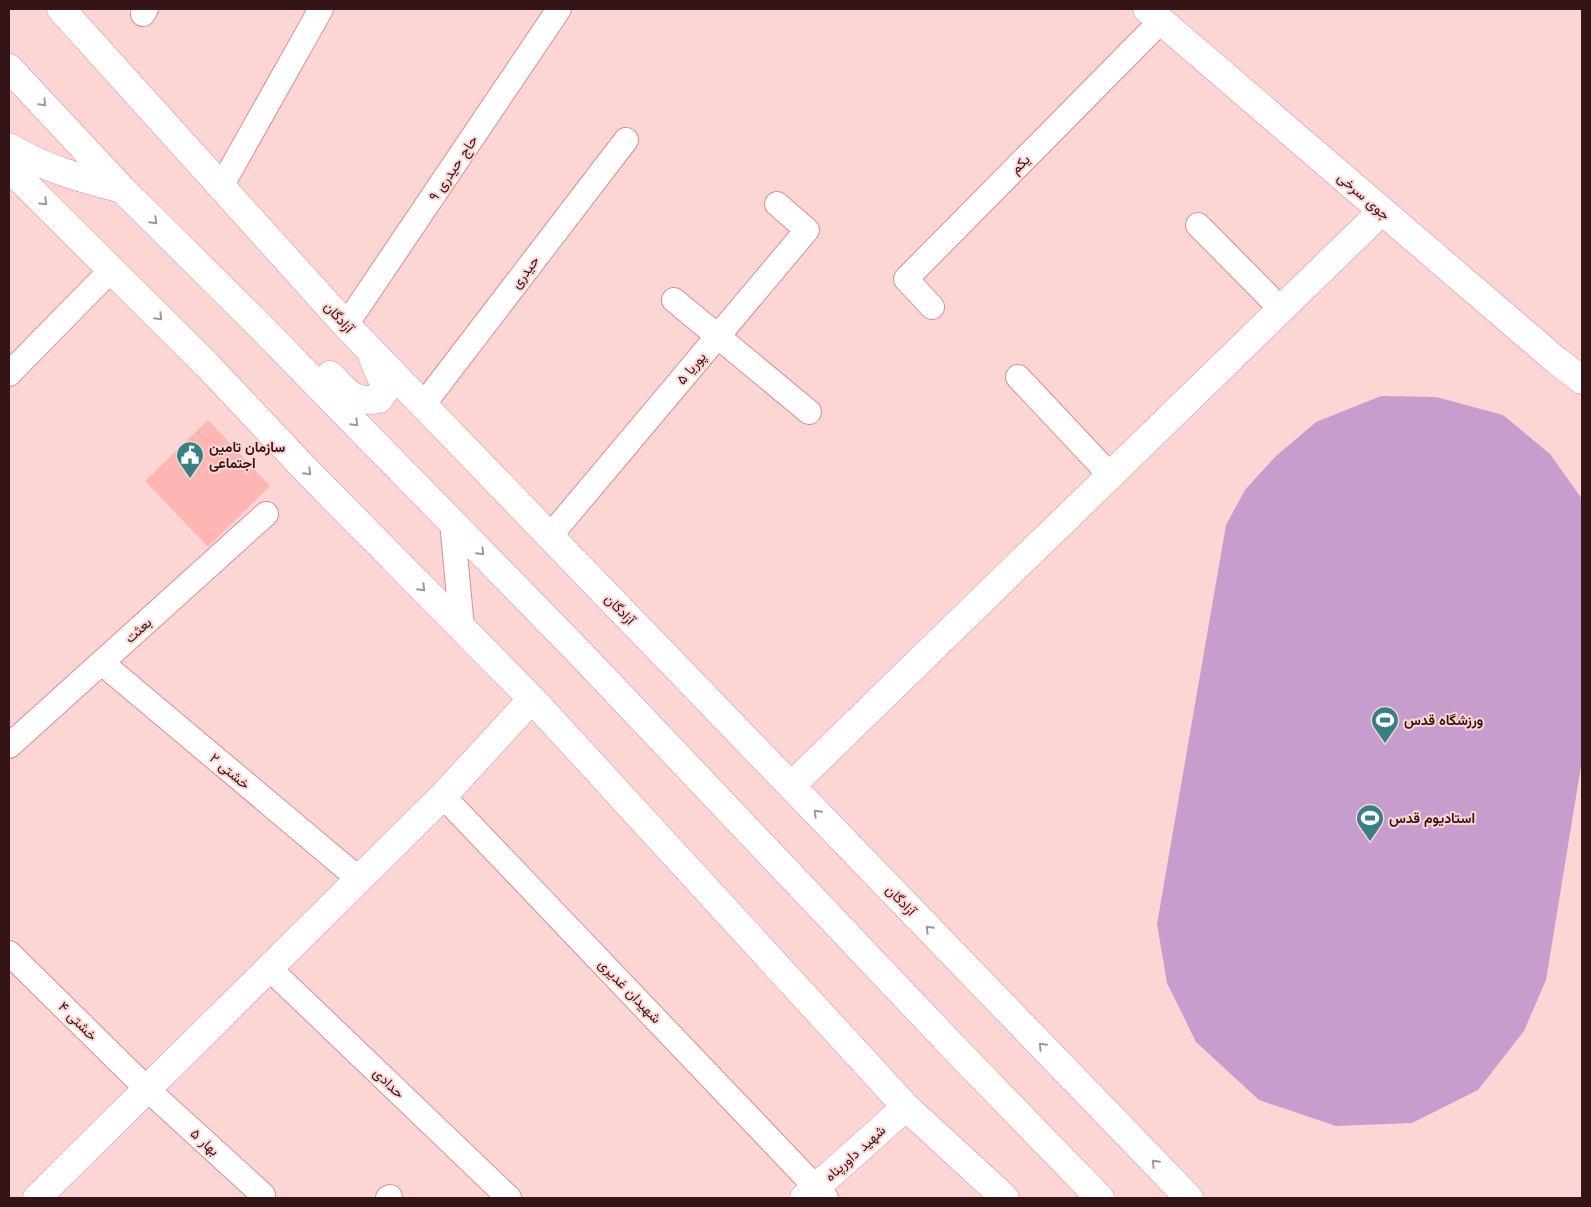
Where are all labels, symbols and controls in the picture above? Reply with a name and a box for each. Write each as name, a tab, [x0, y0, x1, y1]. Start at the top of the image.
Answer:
one-way arrow	[37, 98, 46, 107]
street label: حاج حیدری ۹	[425, 132, 483, 205]
street label: یکم	[1007, 151, 1034, 178]
street label: جوی سرخی	[1334, 169, 1393, 224]
one-way arrow	[38, 197, 47, 206]
one-way arrow	[149, 216, 158, 225]
street label: حیدری	[508, 253, 543, 292]
street label: آزادگان	[320, 298, 358, 338]
one-way arrow	[153, 311, 162, 320]
street label: پوریا ۵	[673, 349, 711, 389]
one-way arrow	[350, 418, 359, 427]
place label: سازمان تامین اجتماعی	[209, 439, 285, 472]
public building icon: سازمان تامین اجتماعی	[175, 440, 205, 479]
one-way arrow	[302, 466, 311, 475]
one-way arrow	[476, 546, 485, 555]
one-way arrow	[416, 582, 425, 591]
street label: آزادگان	[601, 590, 640, 630]
street label: بعثت	[121, 614, 155, 647]
sports icon: ورزشگاه قدس	[1370, 705, 1400, 744]
place label: ورزشگاه قدس	[1404, 712, 1483, 729]
street label: خشتی ۲	[206, 750, 253, 793]
sports icon: استادیوم قدس	[1355, 803, 1385, 842]
one-way arrow	[813, 809, 822, 818]
place label: استادیوم قدس	[1389, 810, 1475, 827]
street label: آزادگان	[882, 881, 921, 921]
one-way arrow	[926, 926, 935, 935]
street label: شهیدان غدیری	[595, 956, 665, 1027]
street label: خشتی ۴	[55, 998, 101, 1044]
one-way arrow	[1039, 1043, 1048, 1052]
street label: حدادی	[370, 1065, 408, 1102]
street label: شهید داورپناه	[822, 1122, 890, 1186]
street label: بهار ۵	[187, 1125, 222, 1160]
one-way arrow	[1152, 1160, 1161, 1169]

